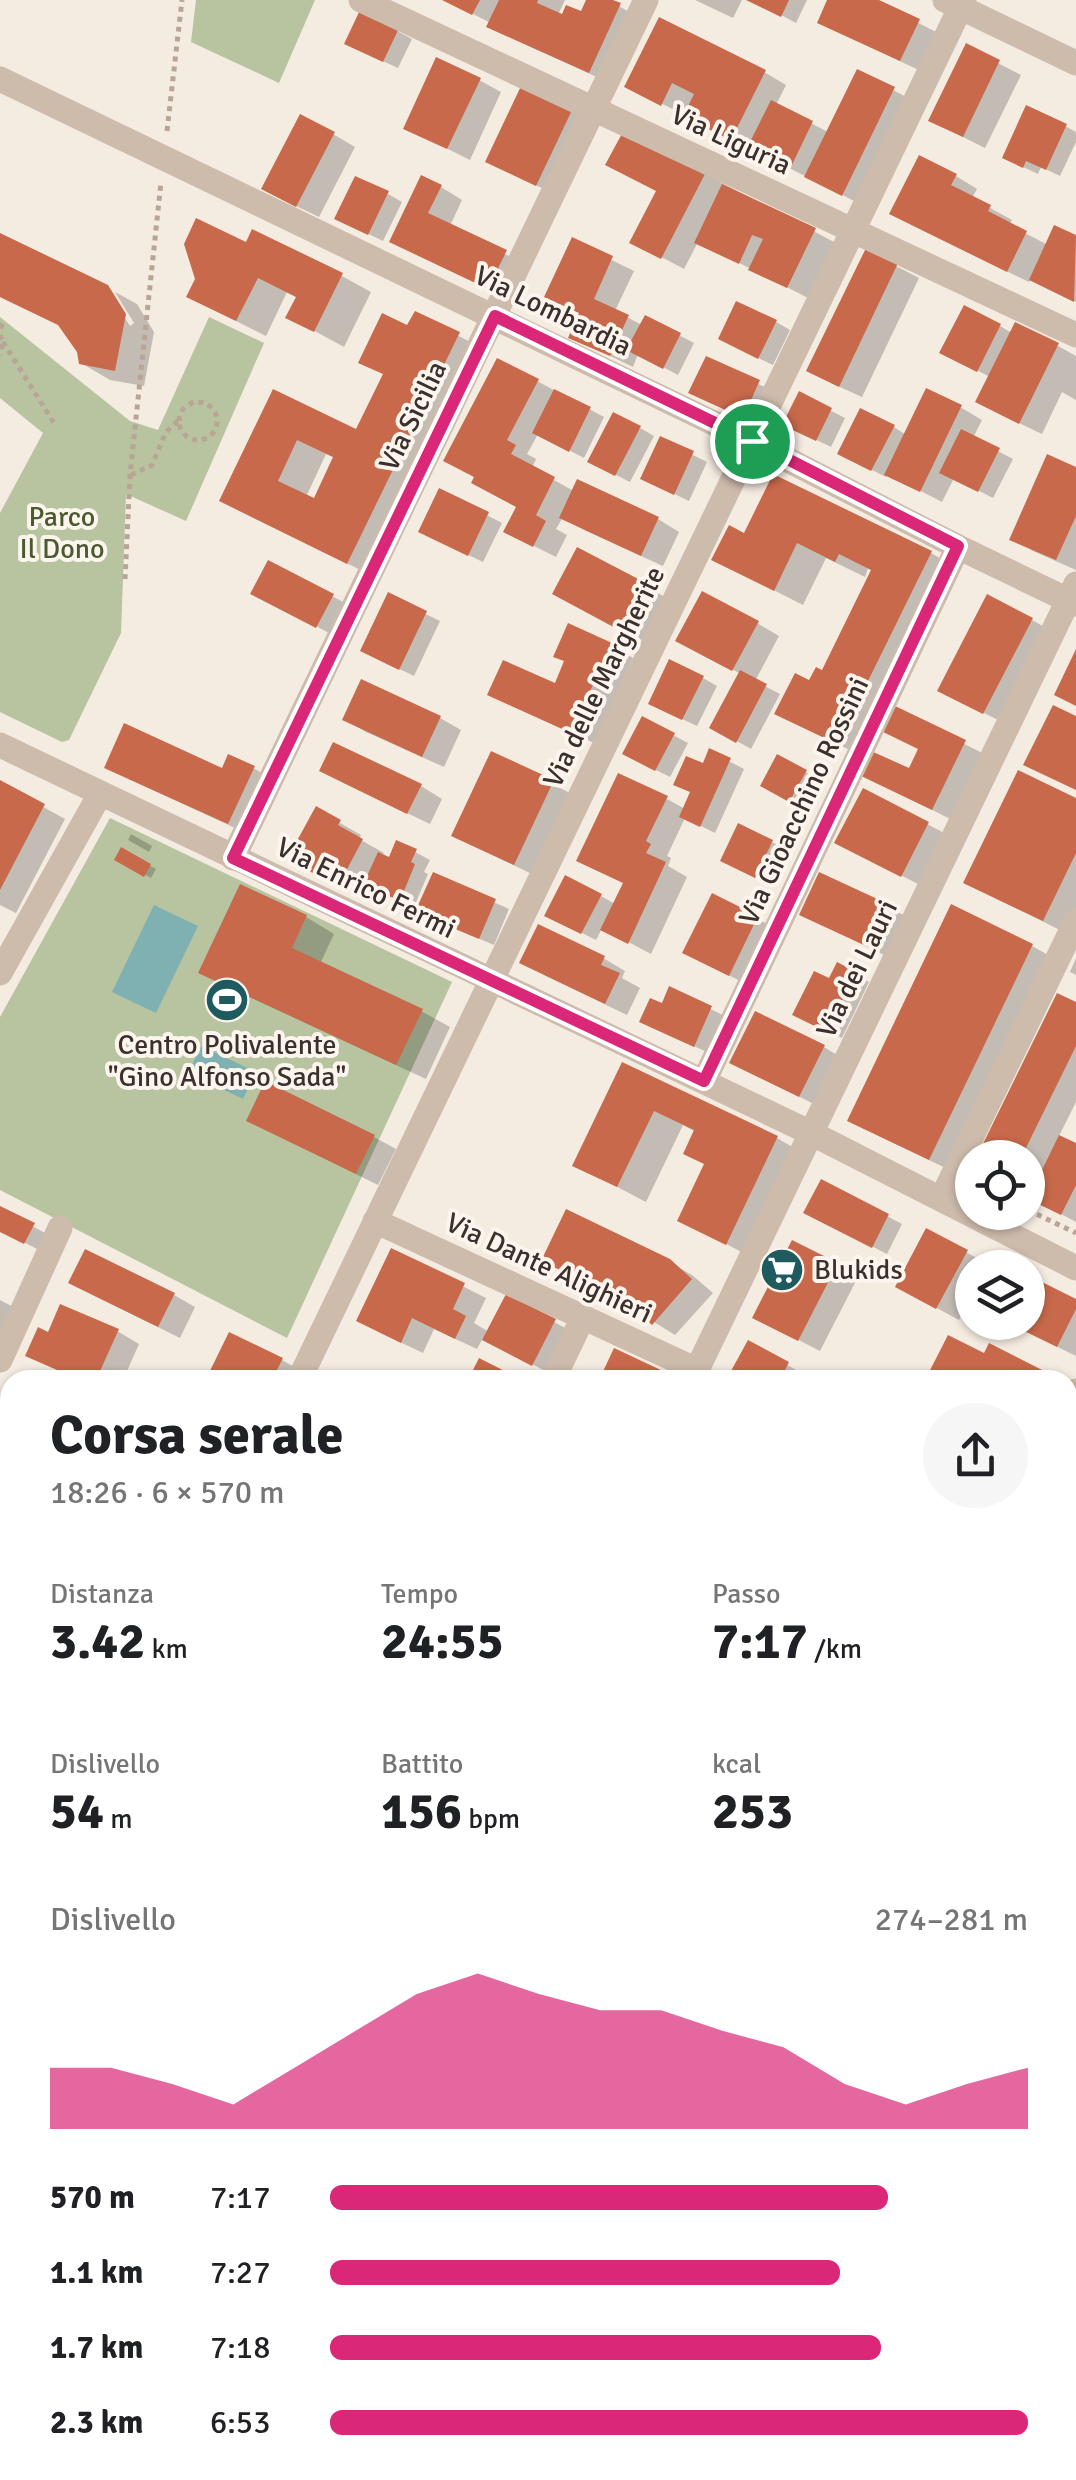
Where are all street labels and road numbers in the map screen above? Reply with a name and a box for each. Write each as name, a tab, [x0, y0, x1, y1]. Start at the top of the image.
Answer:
street label: Via Liguria	[666, 97, 796, 183]
street label: Via Lombardia	[469, 258, 637, 364]
street label: Via Sicilia	[372, 355, 454, 477]
street label: Via delle Margherite	[536, 561, 672, 793]
street label: Via Gioacchino Rossini	[732, 672, 876, 930]
street label: Via Enrico Fermi	[271, 830, 461, 946]
street label: Via dei Lauri	[809, 895, 905, 1043]
street label: Via Dante Alighieri	[440, 1205, 658, 1331]

